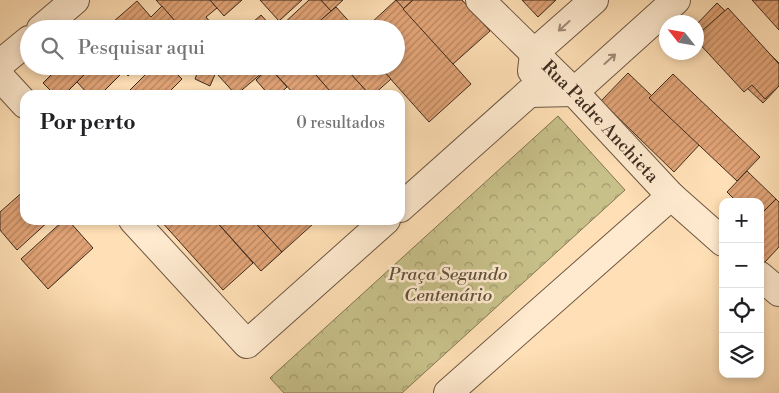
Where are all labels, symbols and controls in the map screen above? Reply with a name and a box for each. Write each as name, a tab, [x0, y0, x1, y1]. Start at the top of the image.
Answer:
north arrow	[659, 15, 704, 60]
search box	[20, 20, 405, 75]
one-way arrow	[558, 21, 571, 32]
icon: search	[38, 34, 66, 62]
text: Pesquisar aqui	[78, 36, 205, 60]
one-way arrow	[604, 53, 617, 65]
street label: Rua Padre Anchieta	[537, 55, 665, 188]
text: Por perto	[40, 110, 136, 136]
text: 0 resultados	[296, 113, 385, 133]
map controls	[719, 198, 764, 378]
button: +	[719, 198, 764, 243]
button: −	[719, 243, 764, 288]
park label: Praça Segundo Centenário	[388, 263, 507, 307]
button: locate	[719, 288, 764, 333]
button: layers	[719, 333, 764, 378]

